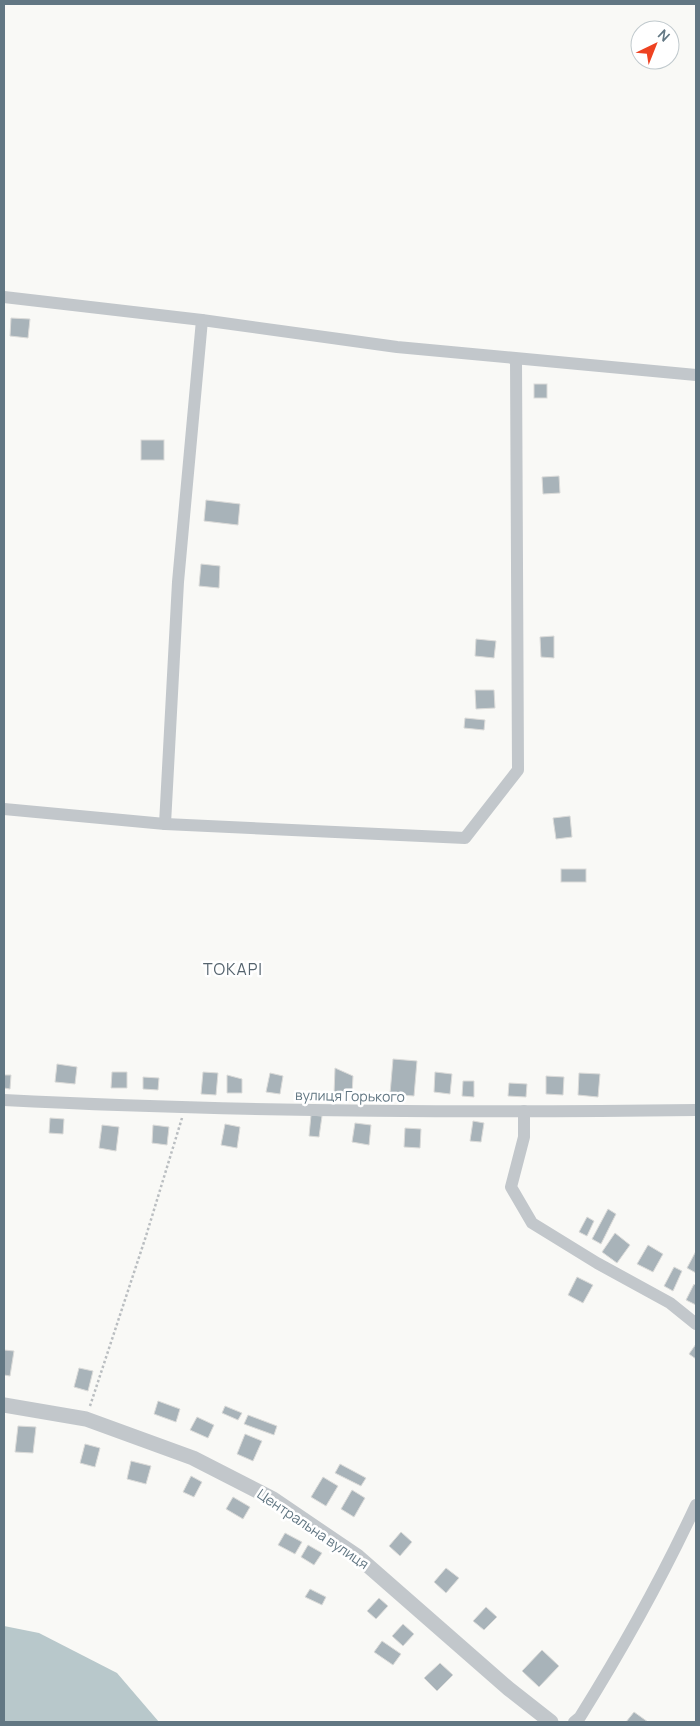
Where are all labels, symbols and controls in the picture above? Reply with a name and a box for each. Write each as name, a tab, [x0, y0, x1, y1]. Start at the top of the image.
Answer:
north arrow	[630, 20, 680, 70]
text: N	[654, 25, 674, 46]
district label: ТОКАРІ	[203, 958, 263, 980]
street label: вулиця Горького	[295, 1085, 405, 1106]
street label: Центральна вулиця	[254, 1484, 373, 1573]

